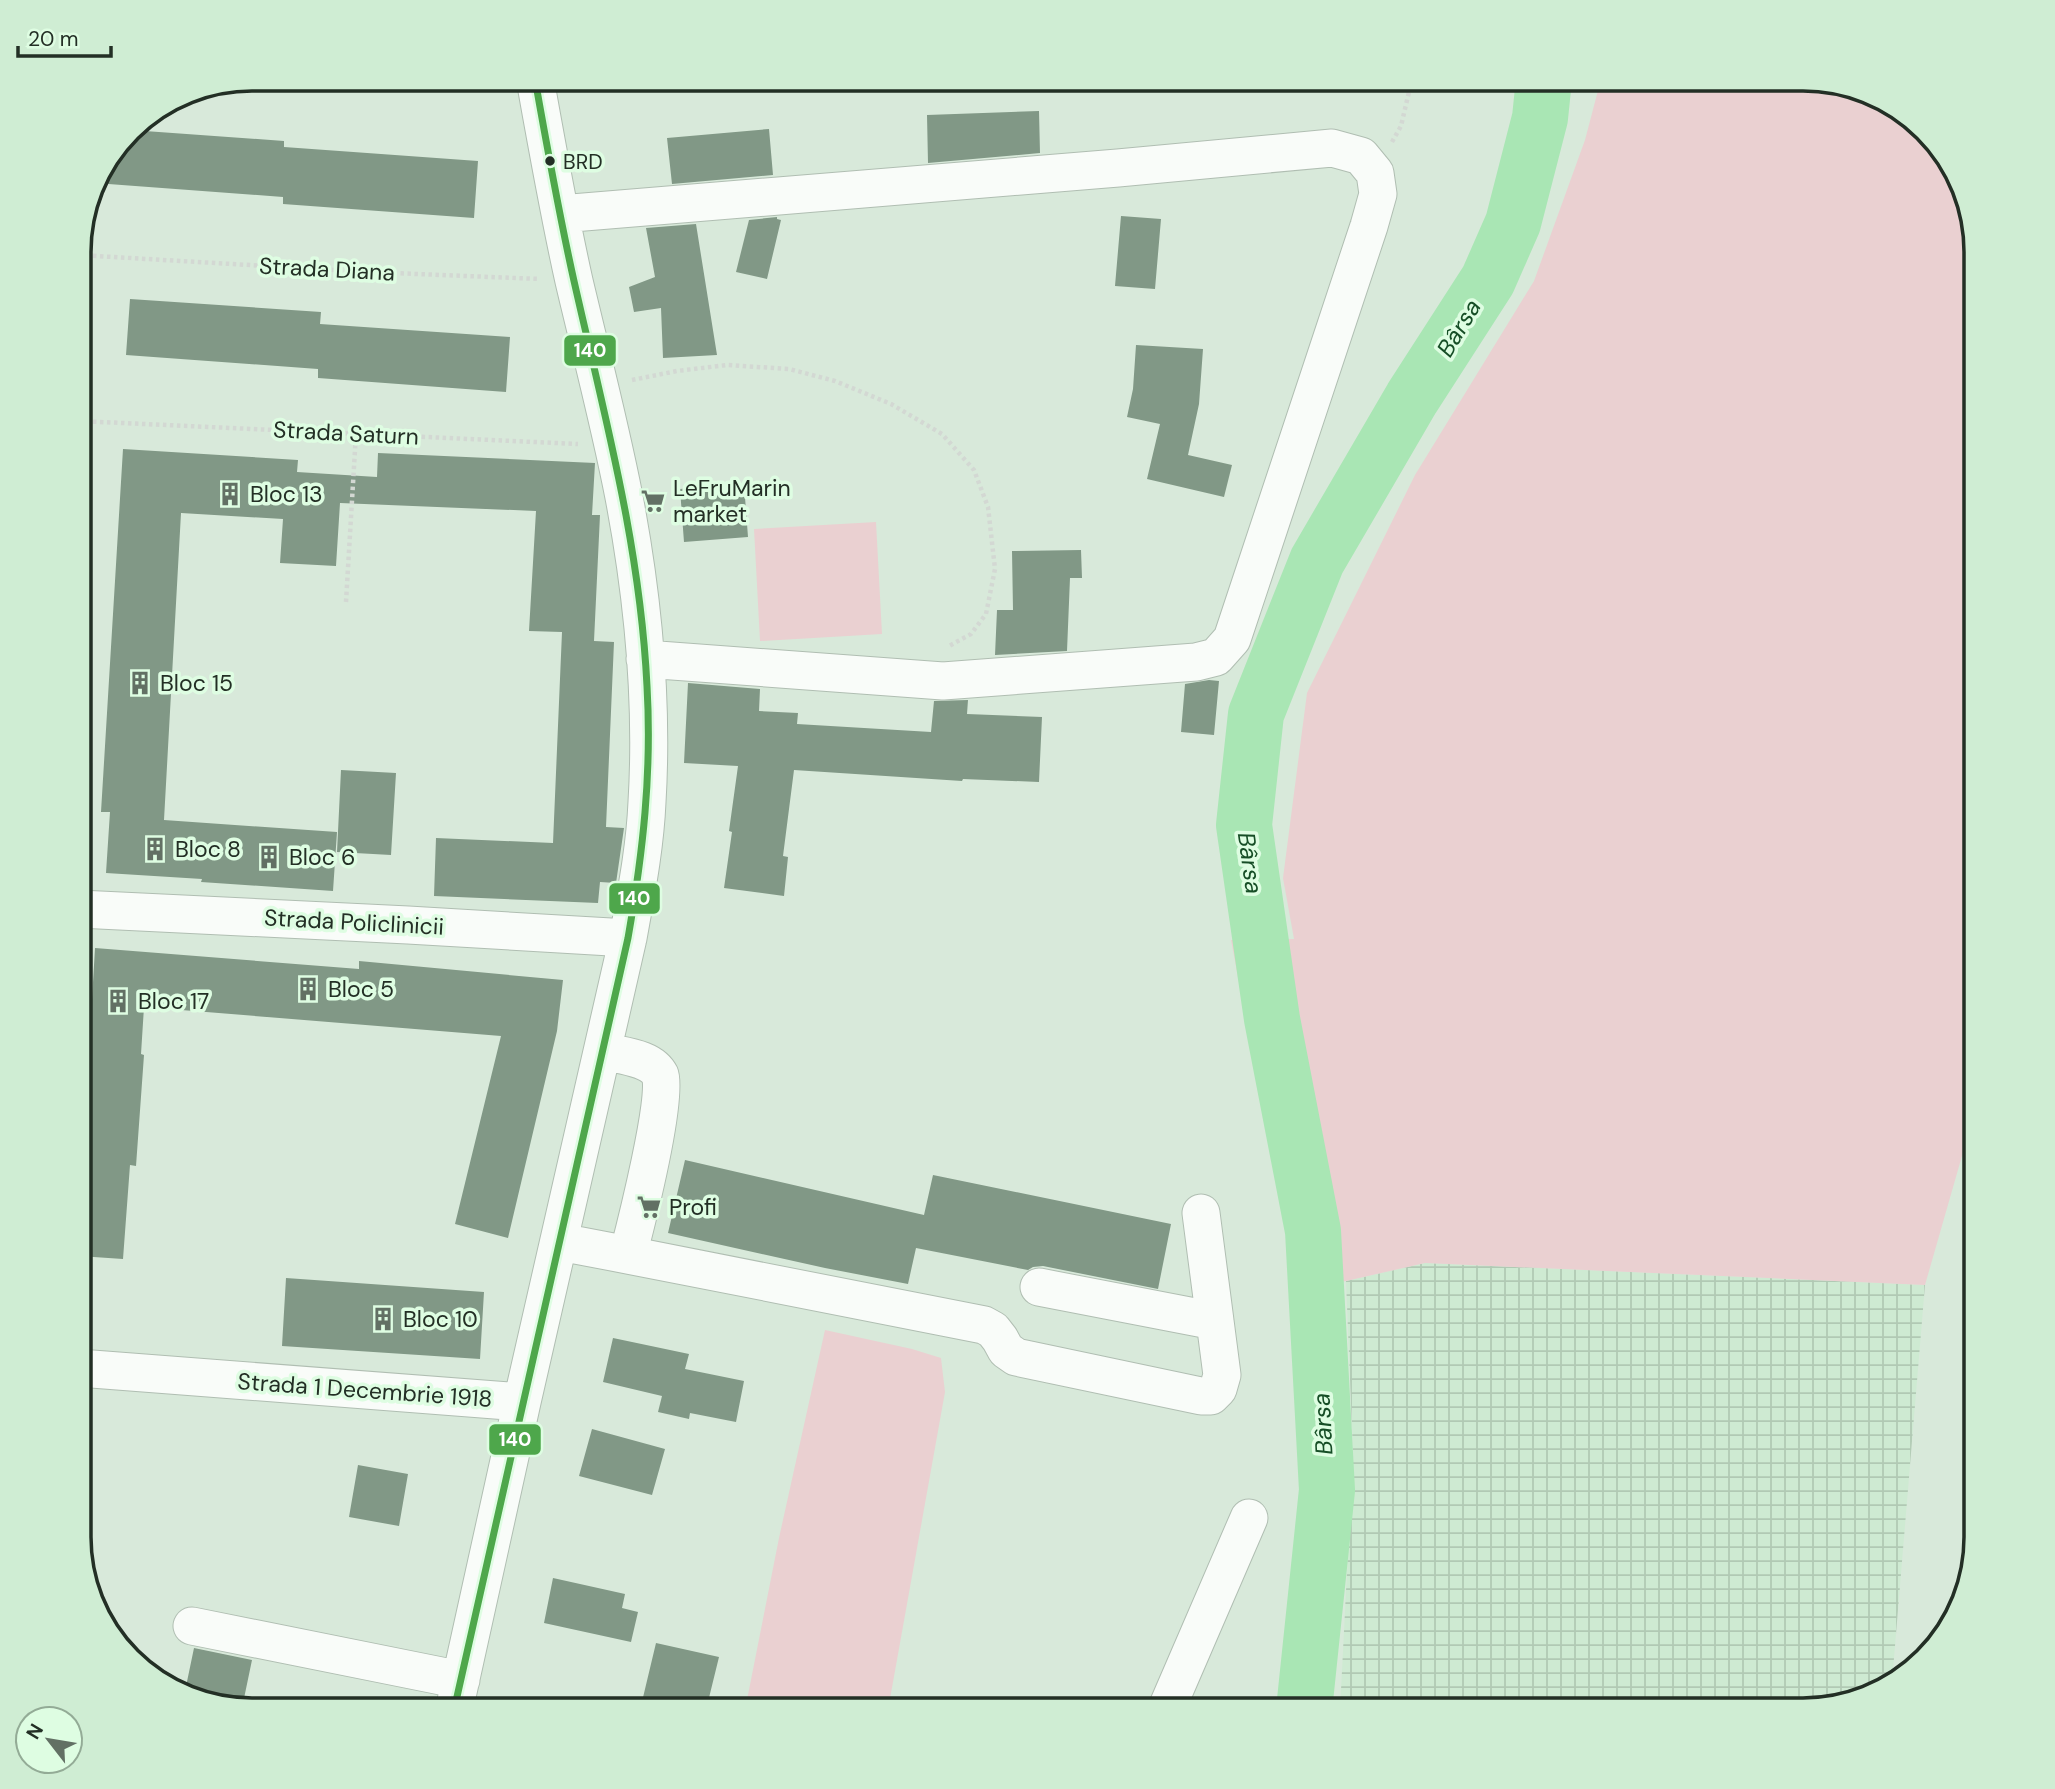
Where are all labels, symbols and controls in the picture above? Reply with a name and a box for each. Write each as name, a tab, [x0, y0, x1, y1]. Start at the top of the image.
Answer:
scale bar	[18, 14, 110, 58]
text: 20 m	[28, 25, 79, 53]
place label: BRD	[563, 148, 603, 176]
marker: BRD	[543, 154, 557, 168]
street label: Strada Diana	[258, 250, 396, 288]
water label: Bârsa	[1429, 293, 1488, 362]
line badge: 140	[563, 334, 617, 367]
text: 140	[574, 338, 606, 363]
street label: Strada Saturn	[272, 414, 420, 452]
place label: LeFruMarin market	[673, 473, 791, 529]
place label: Bloc 13	[250, 479, 323, 509]
building icon: Bloc 13	[216, 480, 244, 508]
supermarket icon: LeFruMarin market	[639, 487, 667, 515]
place label: Bloc 15	[160, 668, 233, 698]
building icon: Bloc 15	[126, 669, 154, 697]
water label: Bârsa	[1231, 830, 1270, 896]
place label: Bloc 8	[175, 834, 241, 864]
building icon: Bloc 8	[141, 835, 169, 863]
place label: Bloc 6	[289, 842, 355, 872]
building icon: Bloc 6	[255, 843, 283, 871]
line badge: 140	[608, 882, 661, 915]
text: 140	[618, 886, 650, 911]
street label: Strada Policlinicii	[263, 902, 445, 942]
place label: Bloc 5	[328, 974, 394, 1004]
building icon: Bloc 5	[294, 975, 322, 1003]
place label: Bloc 17	[138, 986, 209, 1016]
building icon: Bloc 17	[104, 987, 132, 1015]
place label: Profi	[669, 1192, 717, 1222]
supermarket icon: Profi	[635, 1193, 663, 1221]
place label: Bloc 10	[403, 1304, 478, 1334]
building icon: Bloc 10	[369, 1305, 397, 1333]
street label: Strada 1 Decembrie 1918	[237, 1366, 493, 1414]
water label: Bârsa	[1305, 1392, 1340, 1456]
line badge: 140	[488, 1423, 542, 1456]
text: 140	[499, 1427, 531, 1452]
north arrow	[14, 1705, 84, 1775]
text: N	[21, 1719, 49, 1744]

